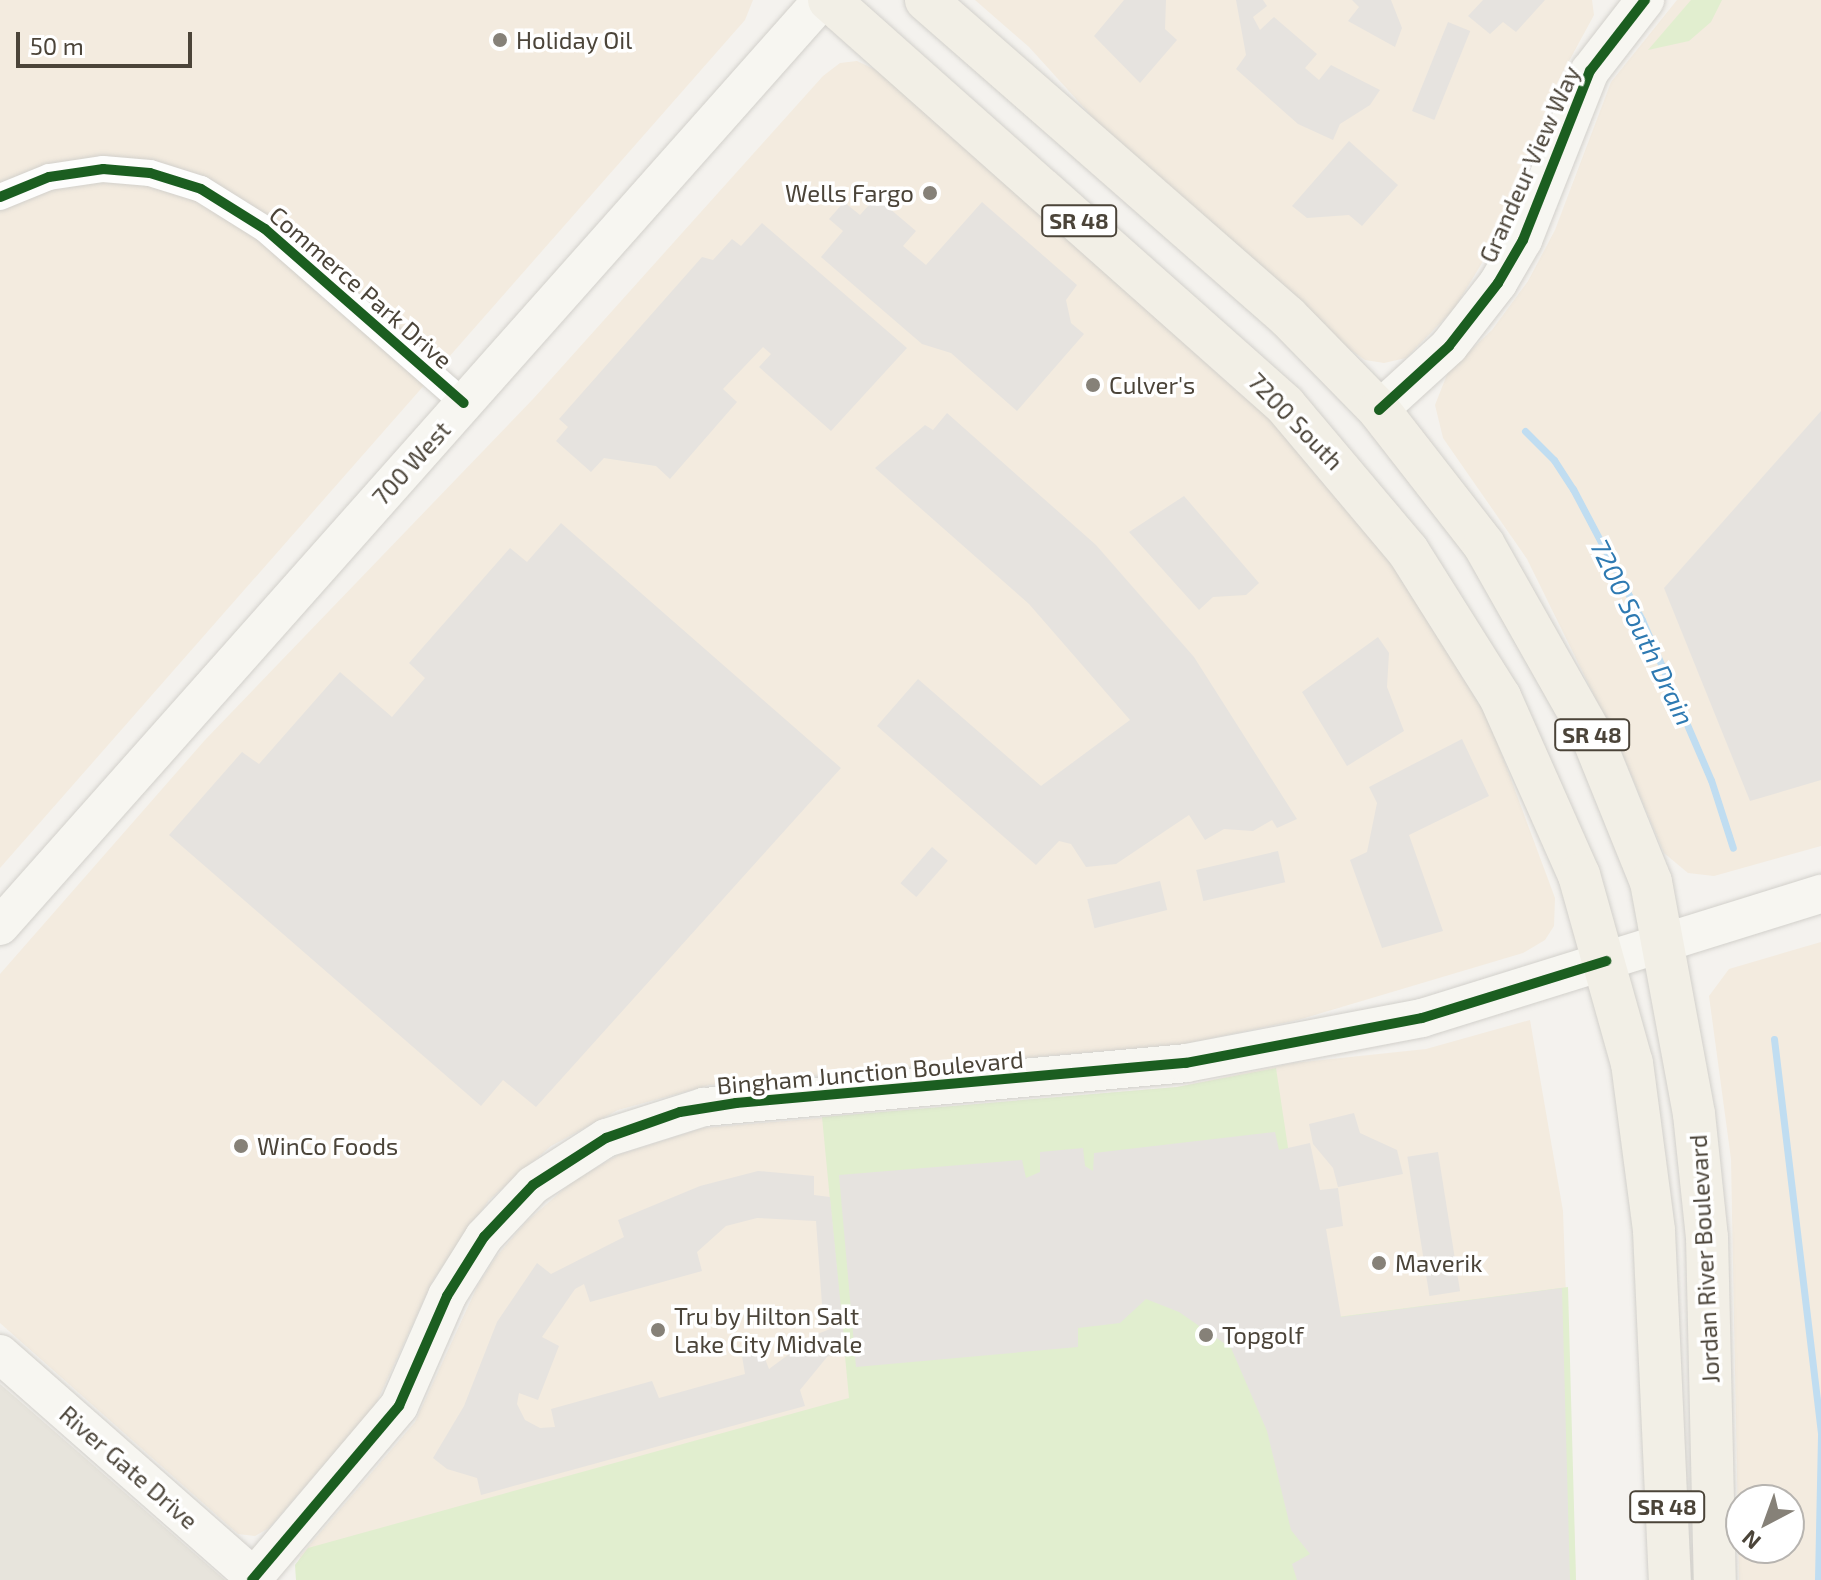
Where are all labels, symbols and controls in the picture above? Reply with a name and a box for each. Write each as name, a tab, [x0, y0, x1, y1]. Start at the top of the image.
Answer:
scale bar	[20, 16, 196, 66]
place label: Holiday Oil	[516, 26, 633, 54]
text: 50 m	[30, 31, 84, 60]
marker: Holiday Oil	[491, 31, 509, 49]
street label: Grandeur View Way	[1472, 60, 1586, 268]
place label: Wells Fargo	[785, 179, 914, 207]
marker: Wells Fargo	[921, 184, 939, 202]
street label: Commerce Park Drive	[264, 200, 458, 374]
road number: SR 48	[1041, 203, 1117, 239]
street label: 7200 South	[1243, 366, 1349, 476]
place label: Culver's	[1109, 371, 1195, 399]
marker: Culver's	[1084, 376, 1102, 394]
street label: 700 West	[366, 415, 456, 511]
water label: 7200 South Drain	[1584, 534, 1702, 730]
road number: SR 48	[1554, 717, 1630, 753]
street label: Bingham Junction Boulevard	[715, 1044, 1025, 1100]
place label: WinCo Foods	[257, 1132, 398, 1160]
street label: Jordan River Boulevard	[1683, 1134, 1725, 1384]
marker: WinCo Foods	[232, 1137, 250, 1155]
place label: Maverik	[1395, 1249, 1482, 1277]
marker: Maverik	[1370, 1254, 1388, 1272]
place label: Tru by Hilton Salt Lake City Midvale	[674, 1302, 863, 1358]
marker: Tru by Hilton Salt Lake City Midvale	[649, 1321, 667, 1339]
place label: Topgolf	[1222, 1321, 1304, 1349]
marker: Topgolf	[1197, 1326, 1215, 1344]
street label: River Gate Drive	[54, 1399, 204, 1535]
north arrow	[1725, 1484, 1805, 1564]
road number: SR 48	[1629, 1489, 1705, 1525]
text: N	[1736, 1526, 1765, 1556]

